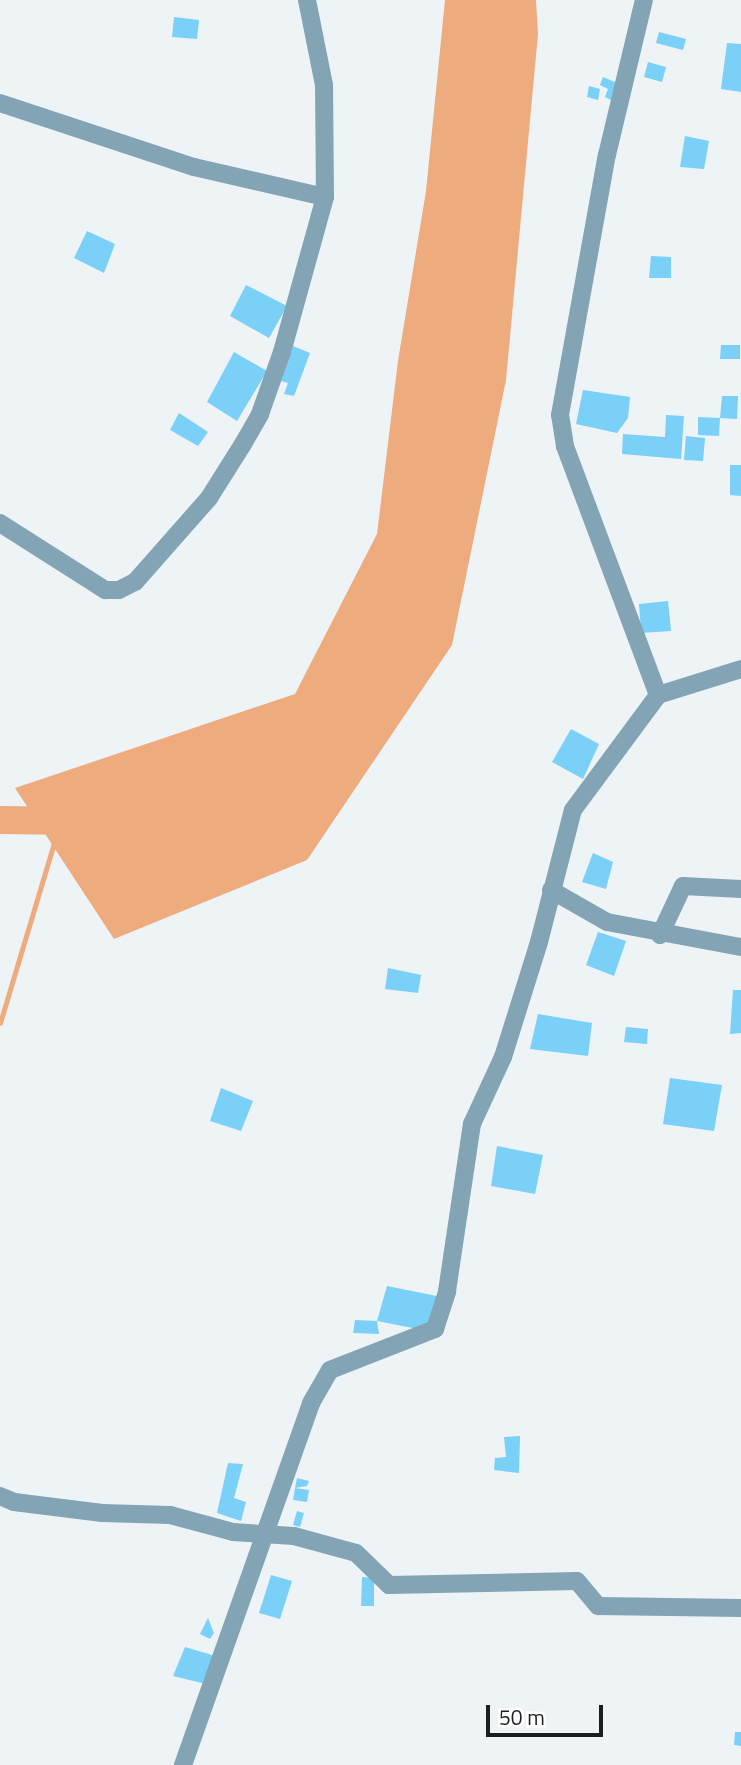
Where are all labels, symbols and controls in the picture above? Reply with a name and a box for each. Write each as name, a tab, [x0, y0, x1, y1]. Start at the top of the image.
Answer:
scale bar	[489, 1692, 606, 1736]
text: 50 m	[499, 1701, 545, 1733]

